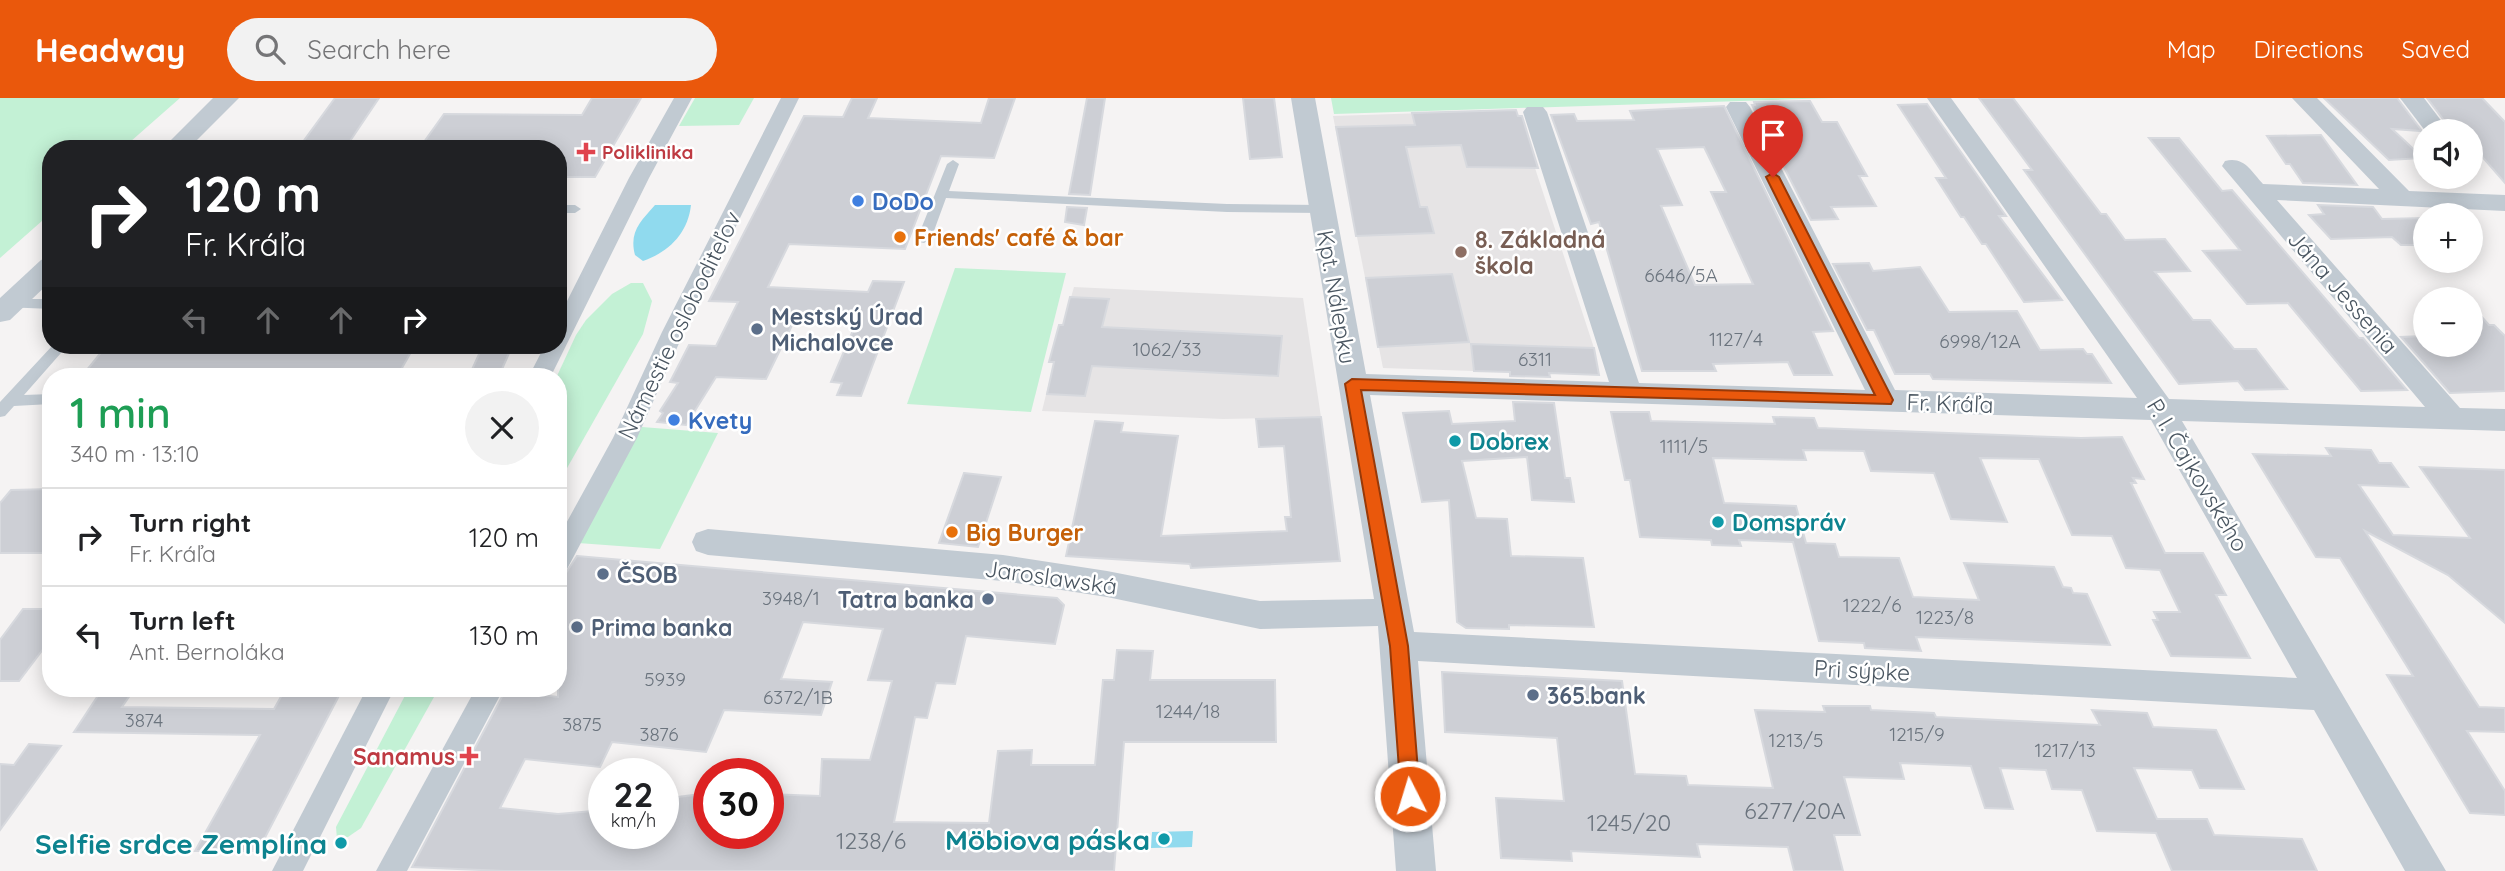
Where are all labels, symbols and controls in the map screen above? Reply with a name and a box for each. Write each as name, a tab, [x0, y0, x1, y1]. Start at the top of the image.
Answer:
search box	[227, 18, 717, 81]
text: Headway	[35, 29, 185, 70]
icon: search	[251, 30, 289, 68]
text: Search here	[307, 33, 451, 66]
text: Map	[2167, 34, 2216, 64]
text: Directions	[2254, 34, 2364, 64]
text: Saved	[2402, 34, 2470, 64]
pin	[1743, 105, 1803, 177]
icon: arrive	[1754, 116, 1792, 154]
map controls	[2413, 119, 2483, 357]
button: sound	[2413, 119, 2483, 189]
place label: Poliklinika	[602, 140, 694, 164]
marker: Poliklinika	[576, 142, 596, 162]
text: 120 m	[185, 163, 321, 224]
icon: right	[70, 168, 161, 259]
place label: DoDo	[872, 187, 934, 216]
marker: DoDo	[850, 193, 866, 209]
button: +	[2413, 203, 2483, 273]
street label: Námestie osloboditeľov	[611, 206, 747, 444]
place label: Friends' café & bar	[914, 223, 1124, 252]
text: Fr. Kráľa	[185, 224, 306, 264]
place label: 8. Základná škola	[1475, 225, 1605, 280]
street label: Jána Jessenia	[2282, 225, 2404, 359]
street label: Kpt. Nálepku	[1311, 228, 1363, 366]
marker: Friends' café & bar	[892, 229, 908, 245]
marker: 8. Základná škola	[1453, 244, 1469, 260]
house number: 6646/5A	[1644, 263, 1718, 287]
button: −	[2413, 287, 2483, 357]
icon: left	[176, 301, 214, 339]
icon: ahead	[249, 301, 287, 339]
icon: ahead	[322, 301, 360, 339]
icon: right	[395, 301, 433, 339]
place label: Mestský Úrad Michalovce	[771, 302, 923, 357]
marker: Mestský Úrad Michalovce	[749, 321, 765, 337]
house number: 1127/4	[1709, 327, 1763, 351]
house number: 6998/12A	[1939, 329, 2021, 353]
house number: 1062/33	[1133, 337, 1201, 361]
house number: 6311	[1518, 347, 1552, 371]
text: 1 min	[70, 386, 171, 439]
street label: Fr. Kráľa	[1906, 387, 1994, 419]
button: close	[465, 391, 539, 465]
street label: P. I. Čajkovského	[2141, 393, 2255, 557]
place label: Kvety	[688, 406, 752, 435]
marker: Kvety	[666, 412, 682, 428]
place label: Dobrex	[1469, 427, 1549, 456]
marker: Dobrex	[1447, 433, 1463, 449]
house number: 1111/5	[1660, 434, 1708, 458]
text: 340 m · 13:10	[70, 439, 199, 468]
text: Turn right	[129, 506, 251, 539]
place label: Domspráv	[1732, 508, 1847, 537]
marker: Domspráv	[1710, 514, 1726, 530]
icon: right	[70, 518, 108, 556]
place label: Big Burger	[966, 518, 1084, 547]
text: 120 m	[469, 521, 539, 554]
marker: Big Burger	[944, 524, 960, 540]
text: Fr. Kráľa	[129, 539, 216, 568]
street label: Jaroslawská	[983, 553, 1119, 601]
place label: ČSOB	[617, 560, 678, 589]
marker: ČSOB	[595, 566, 611, 582]
place label: Tatra banka	[837, 585, 974, 614]
house number: 3948/1	[762, 586, 820, 610]
marker: Tatra banka	[980, 591, 996, 607]
house number: 1222/6	[1843, 593, 1901, 617]
text: Turn left	[129, 604, 236, 637]
house number: 1223/8	[1916, 605, 1974, 629]
place label: Prima banka	[591, 613, 732, 642]
icon: left	[70, 616, 108, 654]
text: 130 m	[469, 619, 539, 652]
marker: Prima banka	[569, 619, 585, 635]
text: Ant. Bernoláka	[129, 637, 285, 666]
street label: Pri sýpke	[1813, 653, 1911, 687]
house number: 5939	[644, 667, 686, 691]
place label: 365.bank	[1547, 681, 1646, 710]
house number: 6372/1B	[763, 685, 833, 709]
marker: 365.bank	[1525, 687, 1541, 703]
house number: 1244/18	[1156, 699, 1220, 723]
house number: 3874	[125, 708, 163, 732]
house number: 3875	[562, 712, 602, 736]
house number: 3876	[639, 722, 679, 746]
house number: 1215/9	[1889, 722, 1945, 746]
house number: 1213/5	[1769, 728, 1823, 752]
house number: 1217/13	[2034, 738, 2096, 762]
place label: Sanamus	[353, 742, 455, 771]
marker: Sanamus	[461, 748, 477, 764]
speed limit sign: 30	[693, 758, 784, 849]
position arrow	[1373, 759, 1447, 833]
text: 22	[614, 772, 653, 816]
house number: 6277/20A	[1744, 796, 1846, 825]
house number: 1245/20	[1587, 808, 1671, 837]
text: km/h	[611, 809, 656, 832]
place label: Möbiova páska	[945, 822, 1150, 857]
place label: Selfie srdce Zemplína	[35, 826, 327, 861]
house number: 1238/6	[836, 826, 906, 855]
marker: Möbiova páska	[1156, 831, 1172, 847]
marker: Selfie srdce Zemplína	[333, 835, 349, 851]

